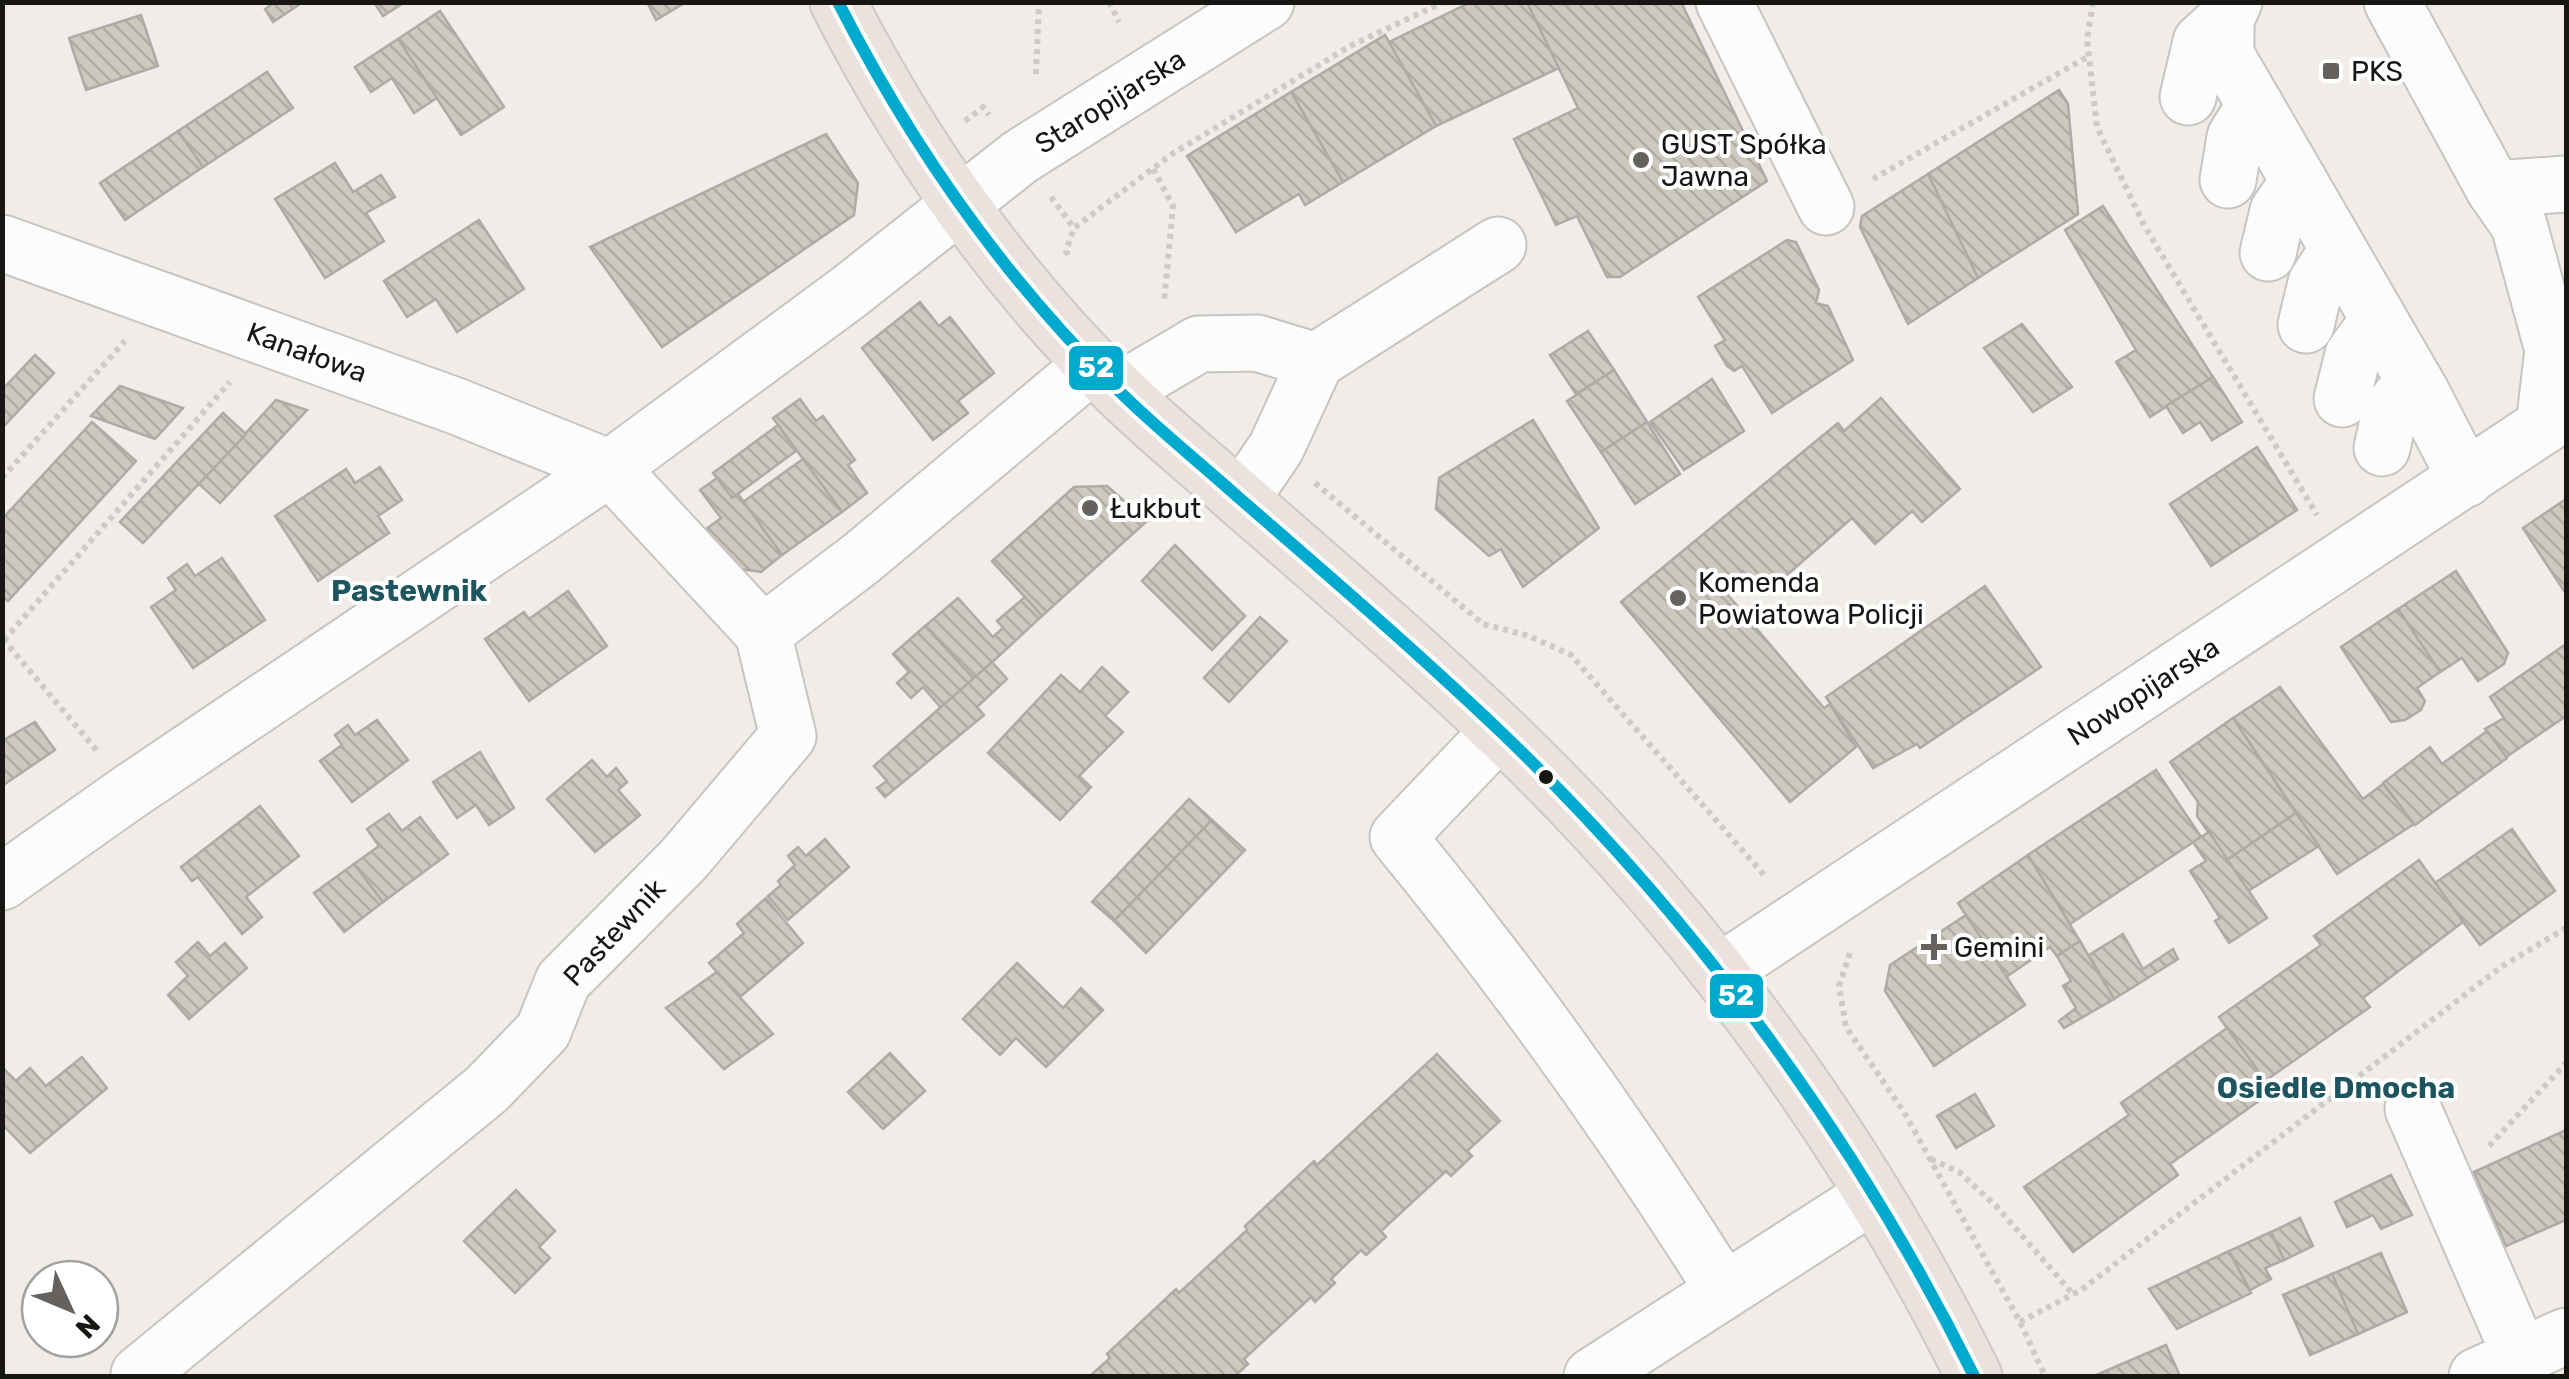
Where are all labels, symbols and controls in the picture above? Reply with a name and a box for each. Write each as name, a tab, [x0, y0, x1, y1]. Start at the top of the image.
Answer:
street label: Staropijarska	[1029, 42, 1191, 161]
place label: PKS	[2351, 55, 2403, 88]
marker: PKS	[2320, 60, 2342, 82]
place label: GUST Spółka Jawna	[1661, 128, 1827, 193]
marker: GUST Spółka Jawna	[1630, 149, 1652, 171]
street label: Kanałowa	[242, 316, 371, 389]
line badge: 52	[1067, 344, 1125, 392]
text: 52	[1078, 351, 1114, 384]
place label: Łukbut	[1110, 492, 1201, 525]
marker: Łukbut	[1079, 497, 1101, 519]
place label: Komenda Powiatowa Policji	[1698, 566, 1924, 631]
district label: Pastewnik	[331, 573, 487, 609]
marker: Komenda Powiatowa Policji	[1667, 587, 1689, 609]
street label: Nowopijarska	[2061, 630, 2225, 753]
unlabelled marker	[1536, 767, 1556, 787]
street label: Pastewnik	[556, 872, 673, 993]
place label: Gemini	[1954, 931, 2044, 964]
marker: Gemini	[1923, 936, 1945, 958]
line badge: 52	[1708, 972, 1765, 1020]
text: 52	[1718, 979, 1754, 1012]
district label: Osiedle Dmocha	[2217, 1070, 2455, 1106]
north arrow	[20, 1259, 120, 1359]
text: N	[69, 1307, 106, 1345]

